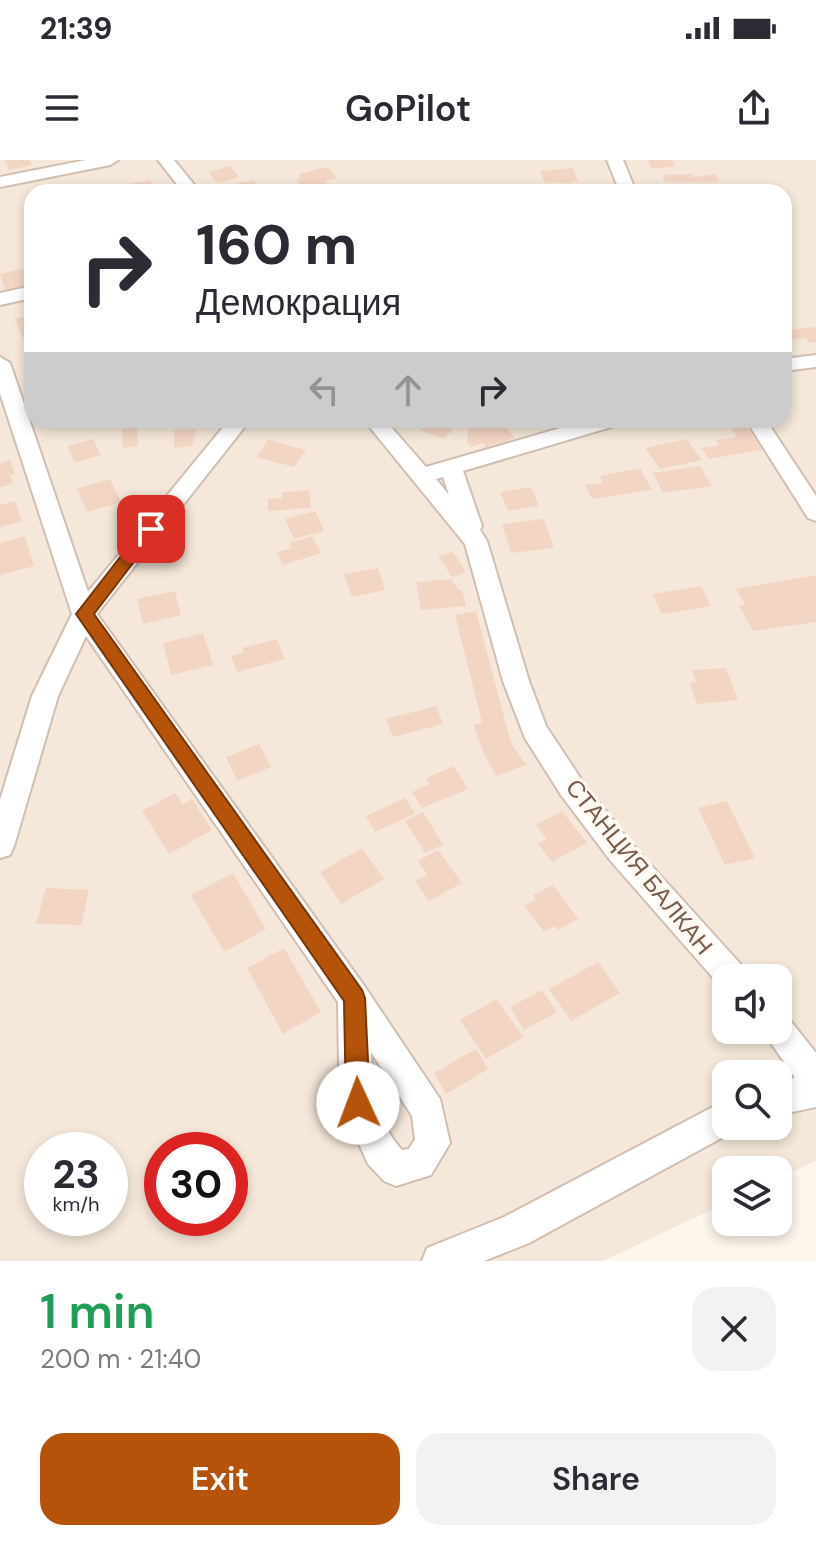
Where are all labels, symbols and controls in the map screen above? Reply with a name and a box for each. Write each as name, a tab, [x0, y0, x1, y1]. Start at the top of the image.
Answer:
text: 21:39	[40, 9, 112, 48]
text: GoPilot	[345, 85, 471, 132]
icon: menu	[40, 86, 84, 130]
icon: share	[732, 86, 776, 130]
text: 160 m	[196, 208, 357, 281]
icon: right	[64, 216, 168, 320]
text: Демокрация	[196, 279, 401, 326]
icon: left	[302, 368, 346, 412]
icon: ahead	[386, 368, 430, 412]
icon: right	[470, 368, 514, 412]
pin	[117, 495, 185, 563]
icon: arrive	[129, 507, 173, 551]
street label: СТАНЦИЯ БАЛКАН	[559, 772, 720, 961]
map controls	[712, 964, 792, 1236]
button: sound	[712, 964, 792, 1044]
button: search	[712, 1060, 792, 1140]
position arrow	[316, 1061, 400, 1145]
speed limit sign: 30	[144, 1132, 248, 1236]
text: 23	[52, 1148, 100, 1200]
button: layers	[712, 1156, 792, 1236]
text: km/h	[52, 1191, 100, 1217]
text: 1 min	[40, 1280, 155, 1343]
button: close	[692, 1287, 776, 1371]
text: 200 m · 21:40	[40, 1342, 201, 1376]
button: Exit	[40, 1433, 400, 1525]
button: Share	[416, 1433, 776, 1525]

